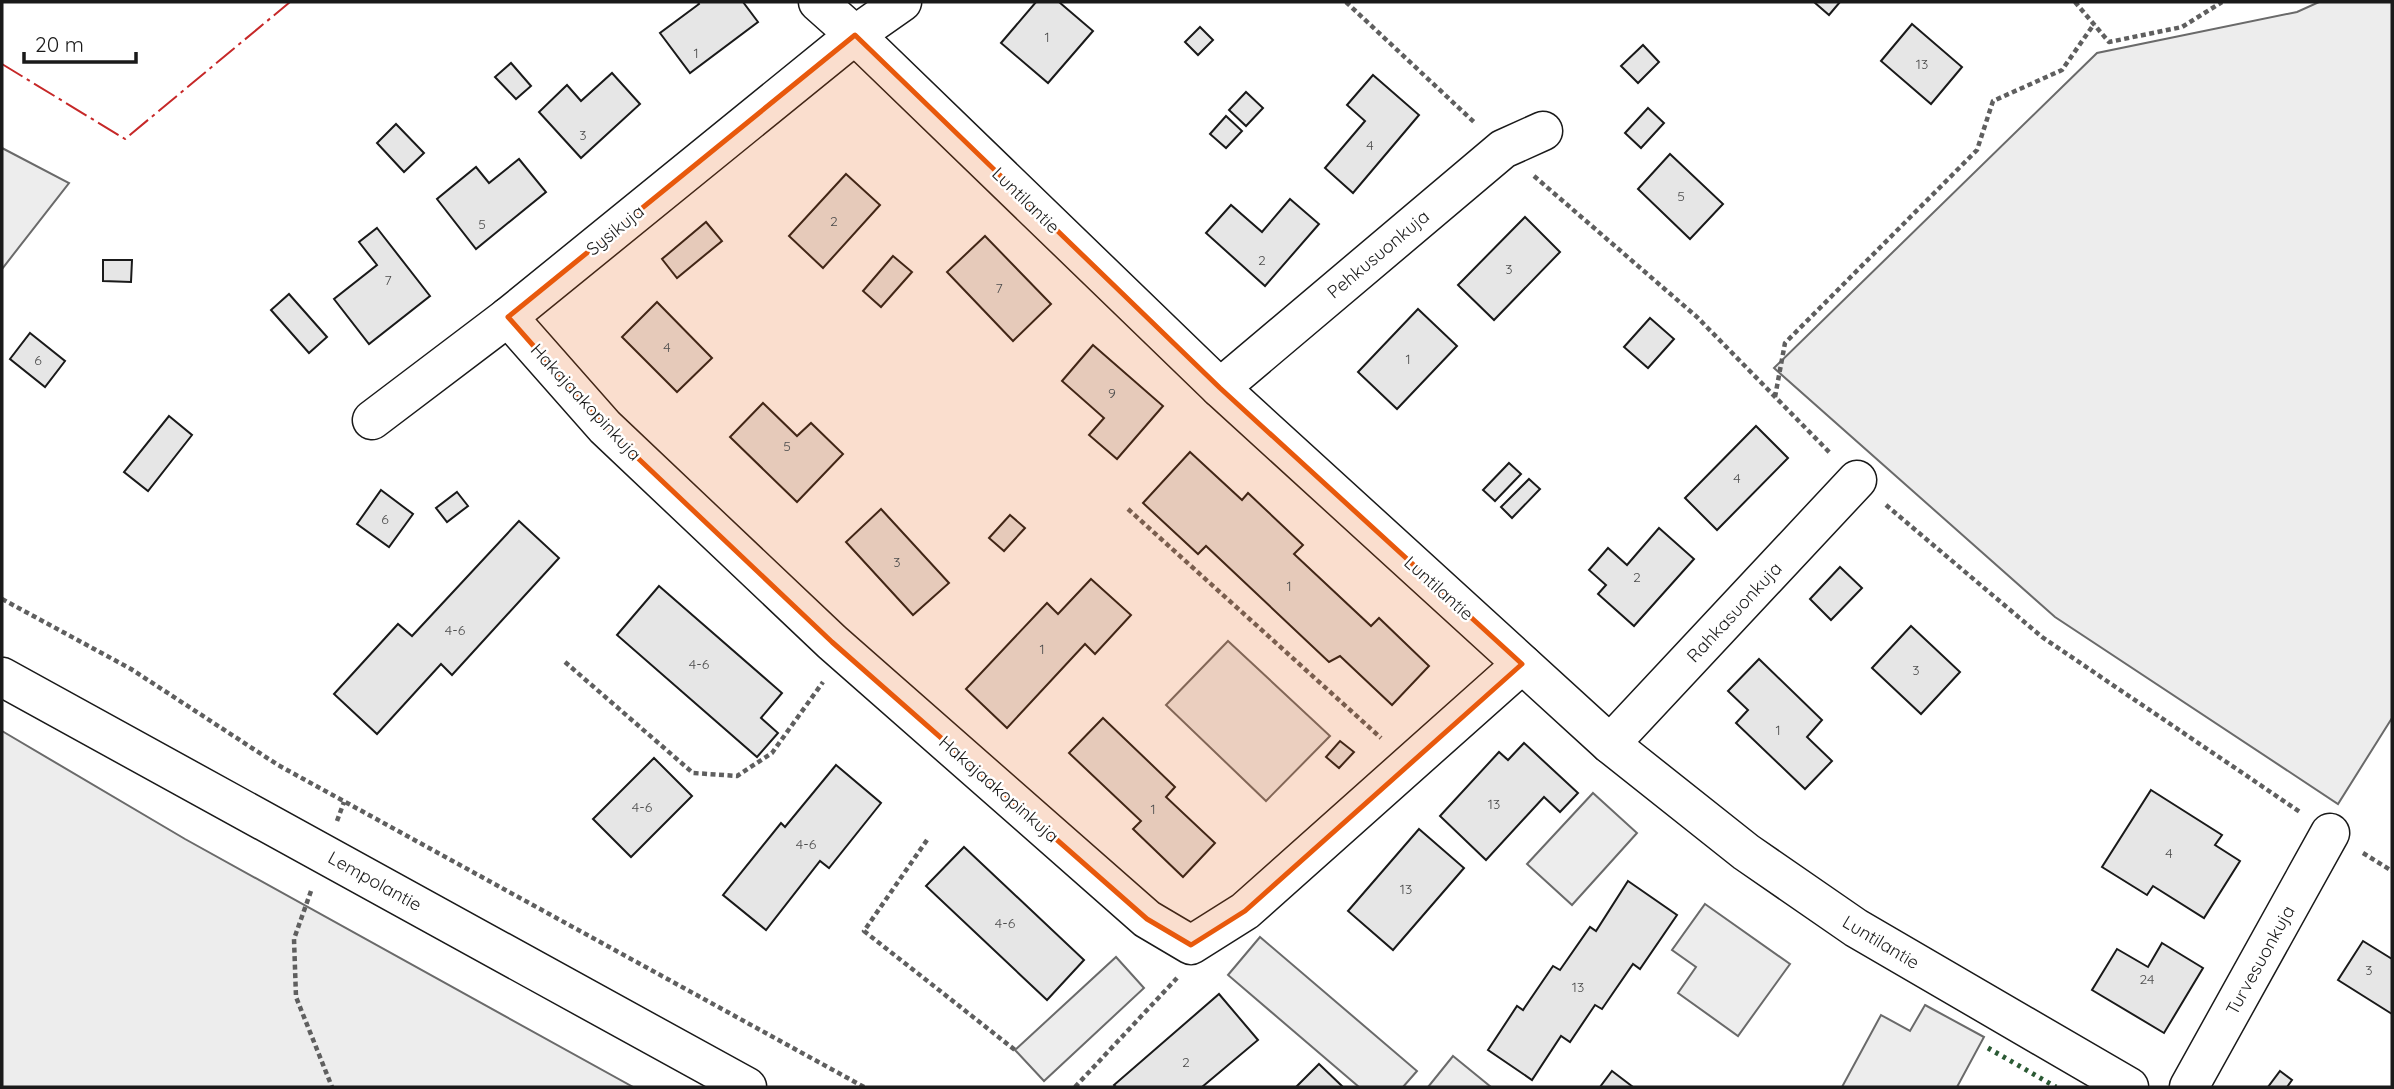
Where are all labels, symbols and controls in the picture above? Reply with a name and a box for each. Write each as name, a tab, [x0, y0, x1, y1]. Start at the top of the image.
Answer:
scale bar	[24, 21, 136, 65]
house number: 1	[1044, 28, 1050, 46]
text: 20 m	[35, 31, 84, 57]
house number: 1	[693, 44, 699, 62]
house number: 13	[1916, 55, 1928, 73]
house number: 3	[579, 126, 587, 144]
house number: 4	[1366, 136, 1374, 154]
street label: Luntilantie	[987, 162, 1065, 238]
house number: 5	[1677, 187, 1685, 205]
street label: Sysikuja	[581, 200, 649, 260]
street label: Pehkusuonkuja	[1322, 205, 1434, 303]
house number: 2	[830, 212, 838, 230]
house number: 5	[478, 215, 486, 233]
house number: 2	[1258, 251, 1266, 269]
house number: 3	[1505, 260, 1513, 278]
house number: 7	[384, 271, 392, 289]
house number: 7	[995, 279, 1003, 297]
house number: 4	[663, 338, 671, 356]
street label: Hakajaakopinkuja	[526, 339, 646, 465]
house number: 1	[1405, 350, 1411, 368]
house number: 6	[34, 351, 42, 369]
house number: 9	[1108, 384, 1116, 402]
house number: 5	[783, 437, 791, 455]
house number: 4	[1733, 469, 1741, 487]
house number: 6	[381, 510, 389, 528]
street label: Luntilantie	[1399, 551, 1479, 625]
house number: 3	[893, 553, 901, 571]
street label: Rahkasuonkuja	[1682, 557, 1786, 667]
house number: 2	[1633, 568, 1641, 586]
house number: 1	[1286, 577, 1292, 595]
house number: 4-6	[445, 621, 466, 639]
house number: 1	[1039, 640, 1045, 658]
house number: 4-6	[689, 655, 710, 673]
house number: 3	[1912, 661, 1920, 679]
house number: 1	[1775, 721, 1781, 739]
street label: Hakajaakopinkuja	[934, 730, 1064, 848]
house number: 13	[1488, 795, 1500, 813]
house number: 4-6	[632, 798, 653, 816]
house number: 1	[1150, 800, 1156, 818]
house number: 4-6	[796, 835, 817, 853]
house number: 4	[2165, 844, 2173, 862]
street label: Lempolantie	[324, 846, 426, 916]
house number: 13	[1400, 880, 1412, 898]
street label: Turvesuonkuja	[2220, 901, 2300, 1019]
street label: Luntilantie	[1838, 910, 1924, 974]
house number: 4-6	[995, 914, 1016, 932]
house number: 3	[2365, 961, 2373, 979]
house number: 24	[2140, 970, 2154, 988]
house number: 13	[1572, 978, 1584, 996]
house number: 2	[1182, 1053, 1190, 1071]

